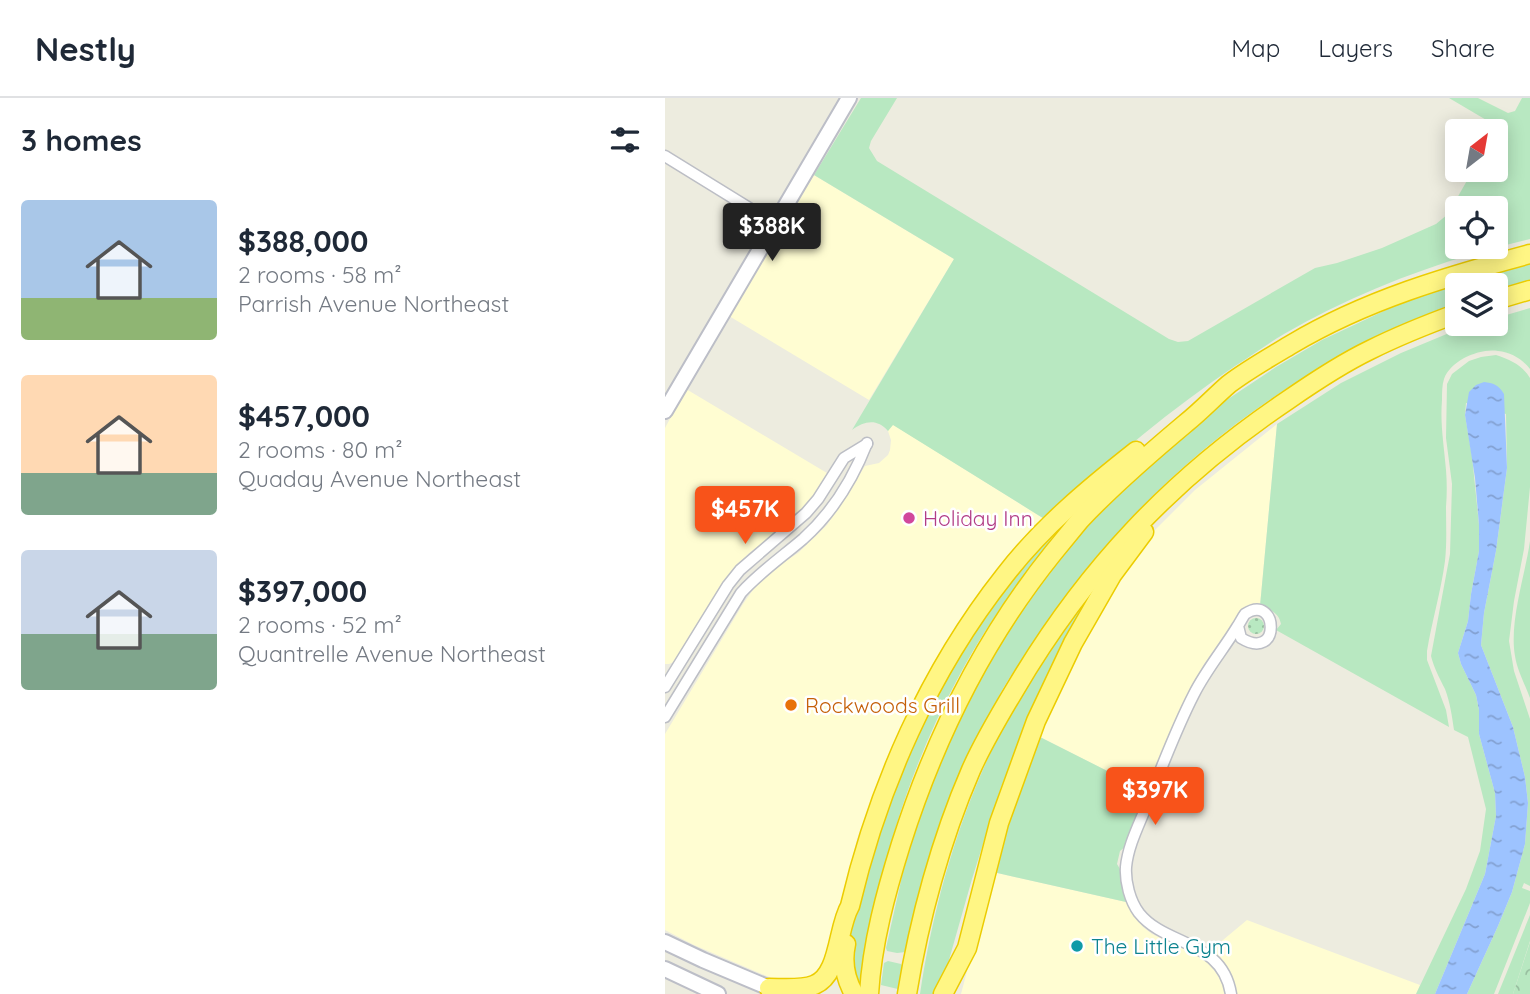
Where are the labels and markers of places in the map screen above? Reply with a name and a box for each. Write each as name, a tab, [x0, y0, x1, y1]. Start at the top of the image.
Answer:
pin: $388K	[723, 204, 821, 263]
pin: $457K	[696, 486, 794, 546]
place label: Holiday Inn	[923, 505, 1033, 531]
marker: Holiday Inn	[901, 510, 917, 526]
place label: Rockwoods Grill	[805, 692, 960, 718]
marker: Rockwoods Grill	[783, 697, 799, 713]
pin: $397K	[1106, 768, 1204, 827]
place label: The Little Gym	[1091, 933, 1231, 959]
marker: The Little Gym	[1069, 938, 1085, 954]

